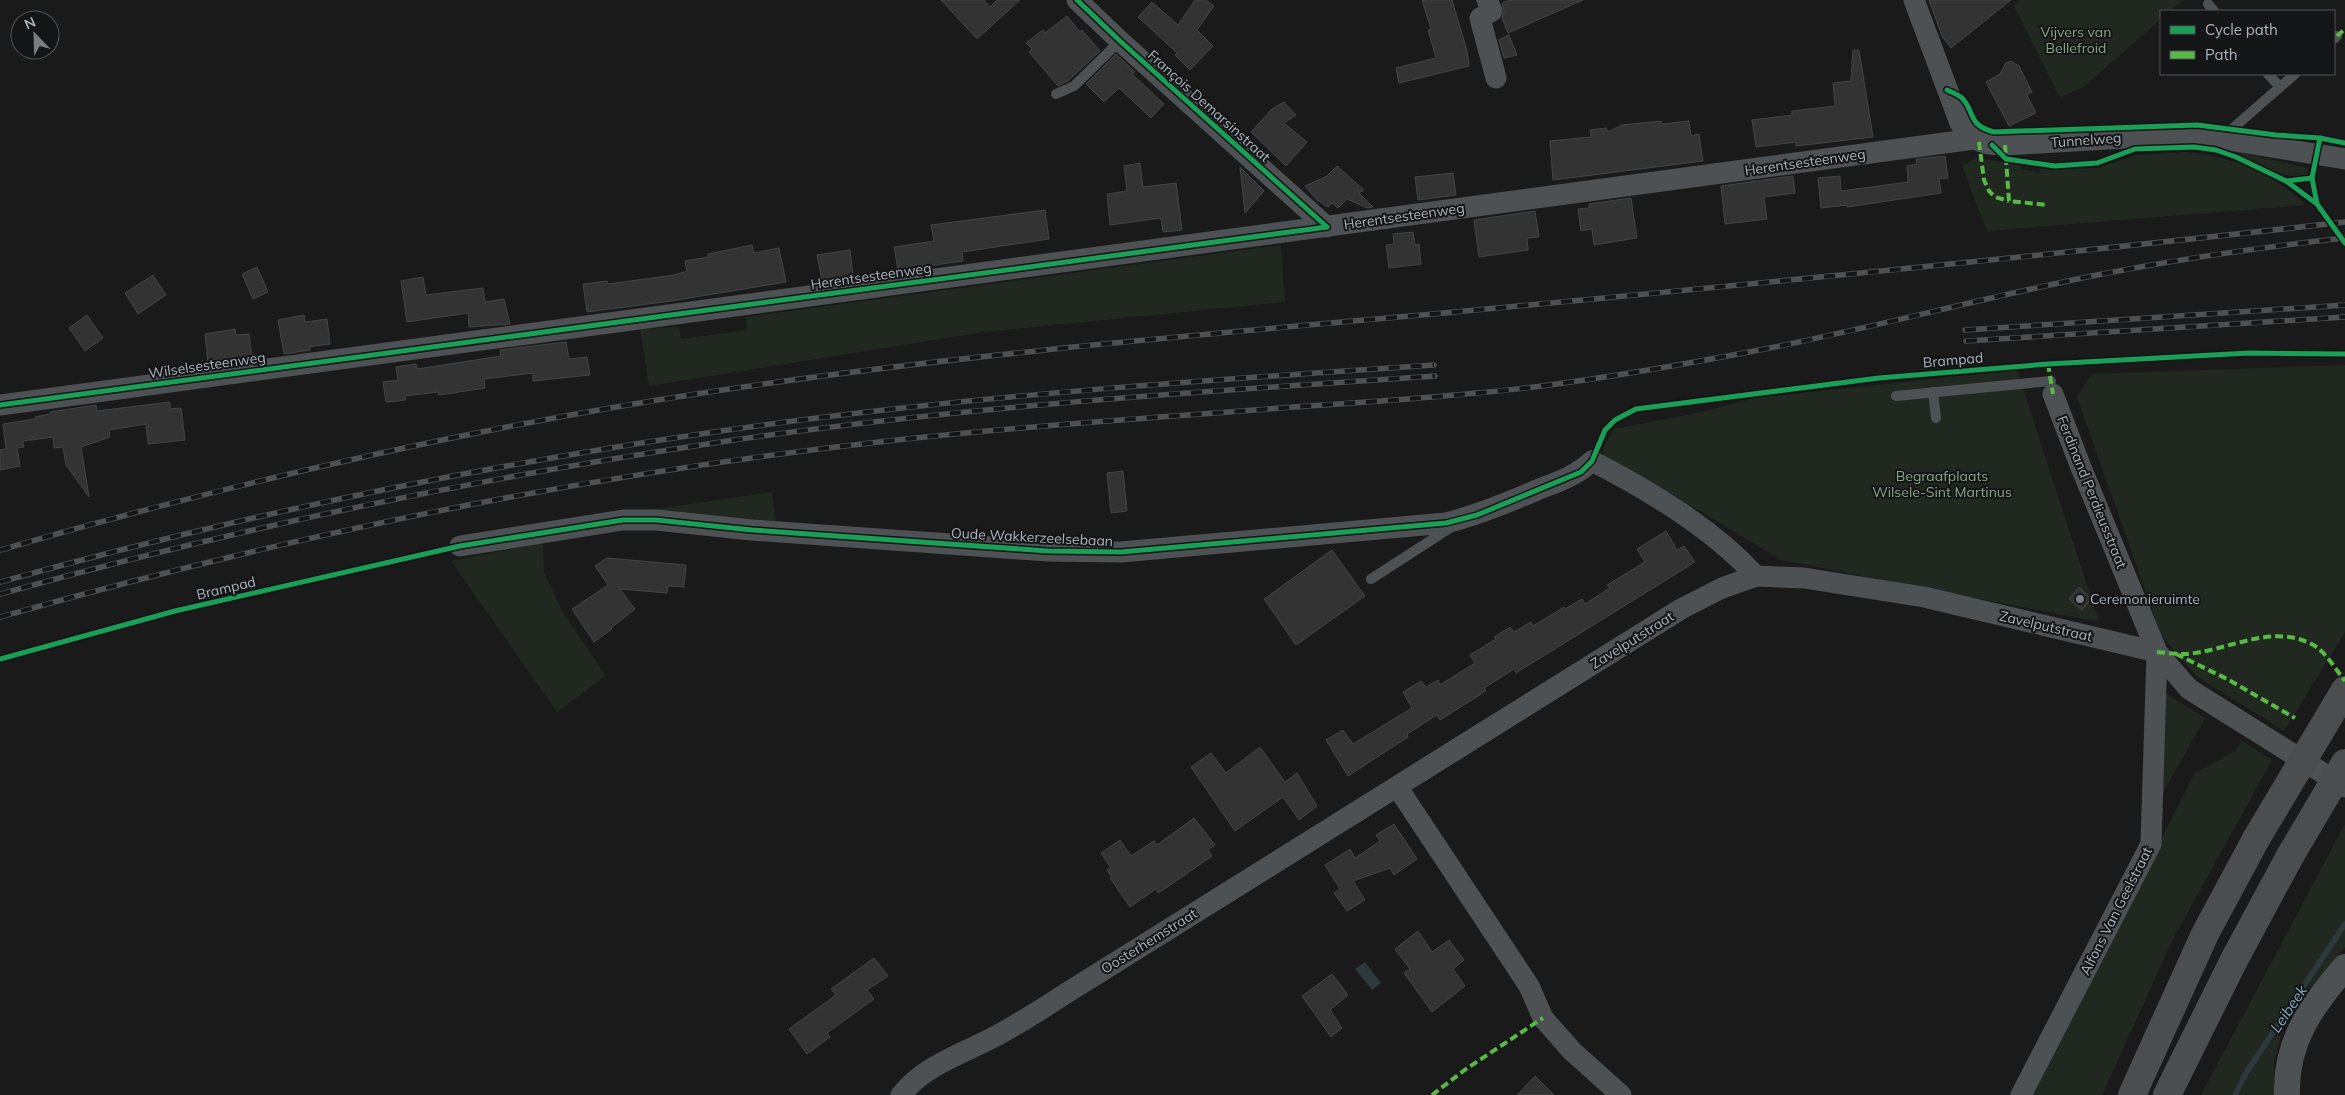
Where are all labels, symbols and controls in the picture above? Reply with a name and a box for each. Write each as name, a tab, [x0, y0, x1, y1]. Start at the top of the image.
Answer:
north arrow	[10, 10, 60, 60]
legend	[2160, 10, 2335, 75]
text: N	[22, 13, 38, 33]
text: Cycle path	[2205, 20, 2278, 39]
park label: Vijvers van Bellefroid	[2041, 23, 2111, 57]
text: Path	[2205, 45, 2237, 64]
street label: François Demarsinstraat	[1144, 46, 1274, 166]
street label: Tunnelweg	[2050, 129, 2122, 151]
street label: Herentsesteenweg	[1743, 145, 1867, 179]
street label: Herentsesteenweg	[1342, 199, 1466, 233]
street label: Herentsesteenweg	[809, 259, 933, 293]
street label: Wilselsesteenweg	[147, 348, 267, 382]
street label: Brampad	[1922, 348, 1984, 372]
street label: Ferdinand Perdieusstraat	[2053, 413, 2131, 571]
park label: Begraafplaats Wilsele-Sint Martinus	[1872, 467, 2012, 501]
street label: Oude Wakkerzeelsebaan	[950, 524, 1114, 550]
street label: Brampad	[195, 572, 257, 604]
place label: Ceremonieruimte	[2090, 590, 2200, 608]
marker: Ceremonieruimte	[2074, 593, 2086, 605]
street label: Zavelputstraat	[1587, 607, 1677, 673]
street label: Zavelputstraat	[1998, 607, 2094, 645]
street label: Alfons Van Geelstraat	[2076, 844, 2156, 978]
street label: Oosterhemstraat	[1098, 904, 1200, 978]
water label: Leibeek	[2266, 980, 2312, 1036]

